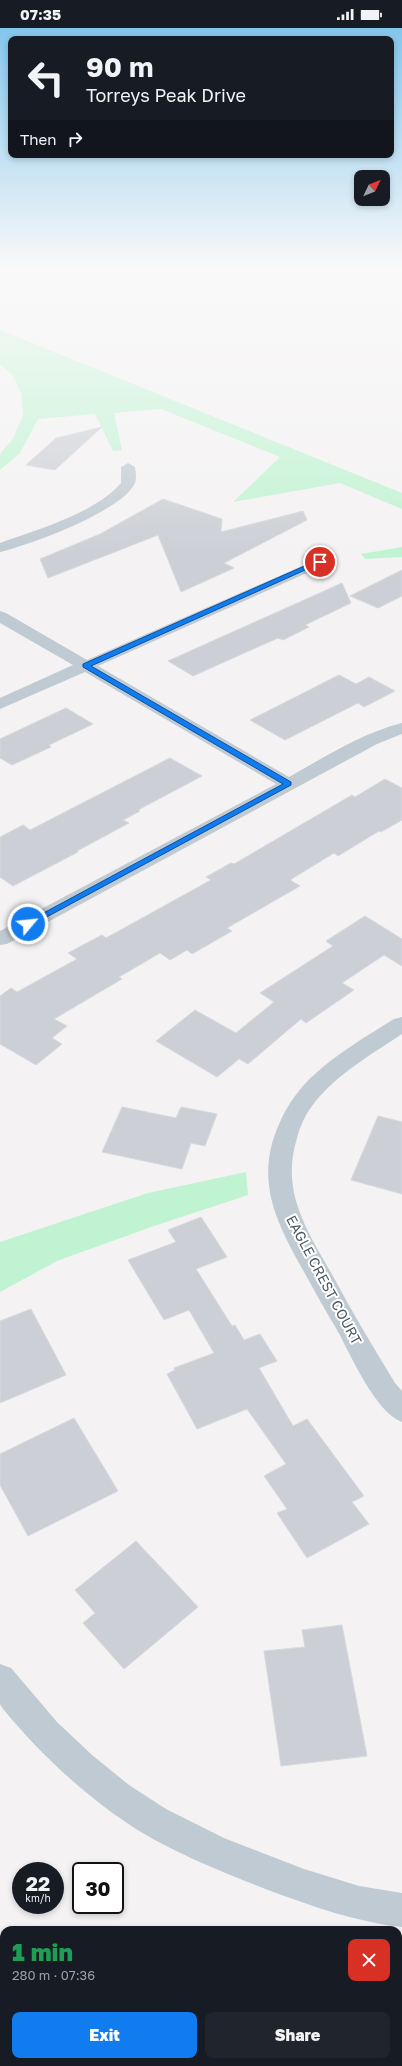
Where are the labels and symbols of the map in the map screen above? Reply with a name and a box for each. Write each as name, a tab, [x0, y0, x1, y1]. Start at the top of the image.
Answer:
north arrow	[354, 170, 390, 206]
pin	[303, 545, 337, 579]
position arrow	[7, 903, 49, 945]
street label: EAGLE CREST COURT	[283, 1212, 366, 1348]
speed limit sign: 30	[72, 1862, 124, 1914]

